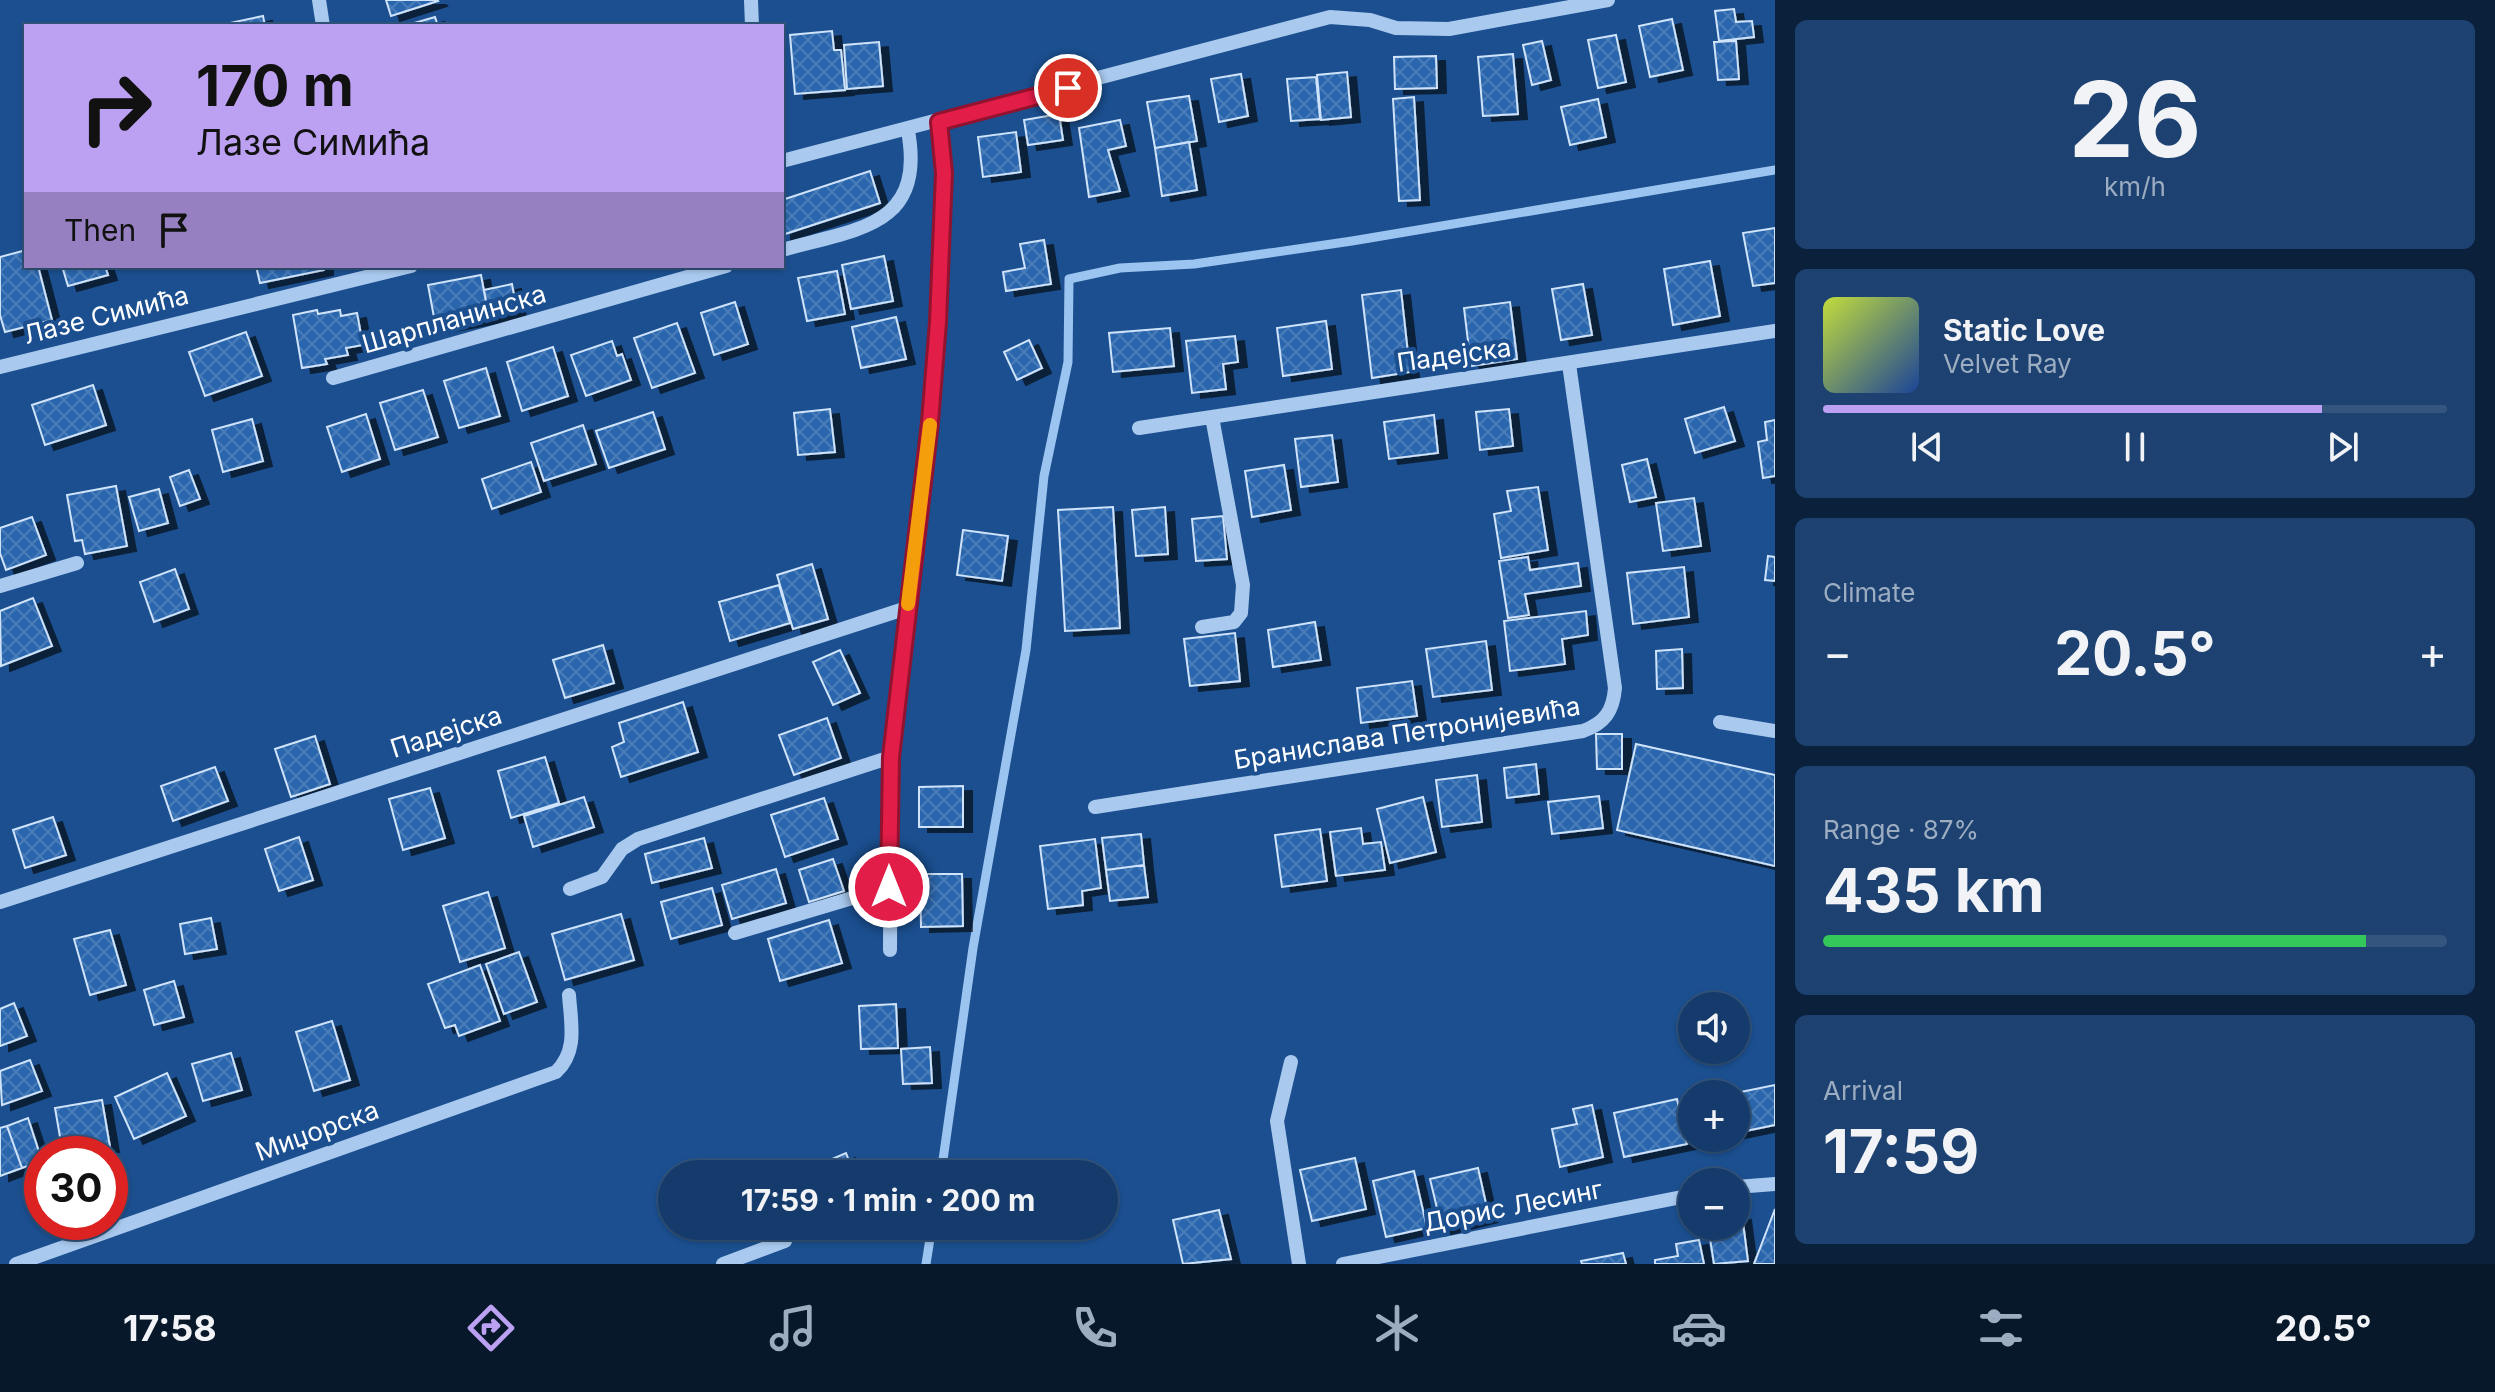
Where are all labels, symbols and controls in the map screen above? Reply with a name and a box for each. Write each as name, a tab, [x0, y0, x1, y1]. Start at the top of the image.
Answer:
text: 170 m	[196, 52, 354, 120]
pin	[1034, 54, 1102, 122]
icon: right	[64, 56, 168, 160]
text: 26	[2068, 56, 2202, 182]
icon: arrive	[1046, 66, 1090, 110]
text: Лазе Симића	[196, 120, 430, 164]
text: km/h	[2104, 171, 2166, 202]
icon: arrive	[152, 208, 196, 252]
text: Then	[64, 212, 136, 248]
street label: Шарпланинска	[358, 277, 549, 360]
street label: Лазе Симића	[20, 279, 192, 350]
text: Static Love	[1943, 312, 2105, 348]
street label: Падејска	[1395, 331, 1513, 378]
text: Velvet Ray	[1943, 348, 2072, 379]
icon: previous	[1905, 425, 1949, 469]
icon: pause	[2113, 425, 2157, 469]
icon: next	[2321, 425, 2365, 469]
text: Climate	[1823, 577, 1915, 608]
text: 20.5°	[2054, 617, 2216, 689]
text: −	[1823, 626, 1852, 680]
text: +	[2418, 626, 2447, 680]
street label: Бранислава Петронијевића	[1232, 690, 1582, 775]
street label: Падејска	[386, 699, 505, 764]
text: Range · 87%	[1823, 814, 1979, 845]
position arrow	[847, 845, 931, 929]
text: 435 km	[1823, 854, 2044, 926]
map controls	[1678, 992, 1750, 1240]
button: sound	[1678, 992, 1750, 1064]
text: Arrival	[1823, 1075, 1903, 1106]
button: +	[1678, 1080, 1750, 1152]
street label: Миџорска	[251, 1094, 383, 1167]
text: 17:59	[1823, 1115, 1979, 1187]
speed limit sign: 30	[24, 1136, 128, 1240]
button: −	[1678, 1168, 1750, 1240]
street label: Дорис Лесинг	[1421, 1173, 1605, 1238]
text: 17:59 · 1 min · 200 m	[741, 1182, 1035, 1218]
icon: directions	[463, 1300, 519, 1356]
icon: music	[765, 1300, 821, 1356]
icon: phone	[1067, 1300, 1123, 1356]
icon: climate	[1369, 1300, 1425, 1356]
icon: car	[1671, 1300, 1727, 1356]
icon: filters	[1973, 1300, 2029, 1356]
text: 17:58	[123, 1306, 217, 1350]
text: 20.5°	[2275, 1306, 2372, 1350]

